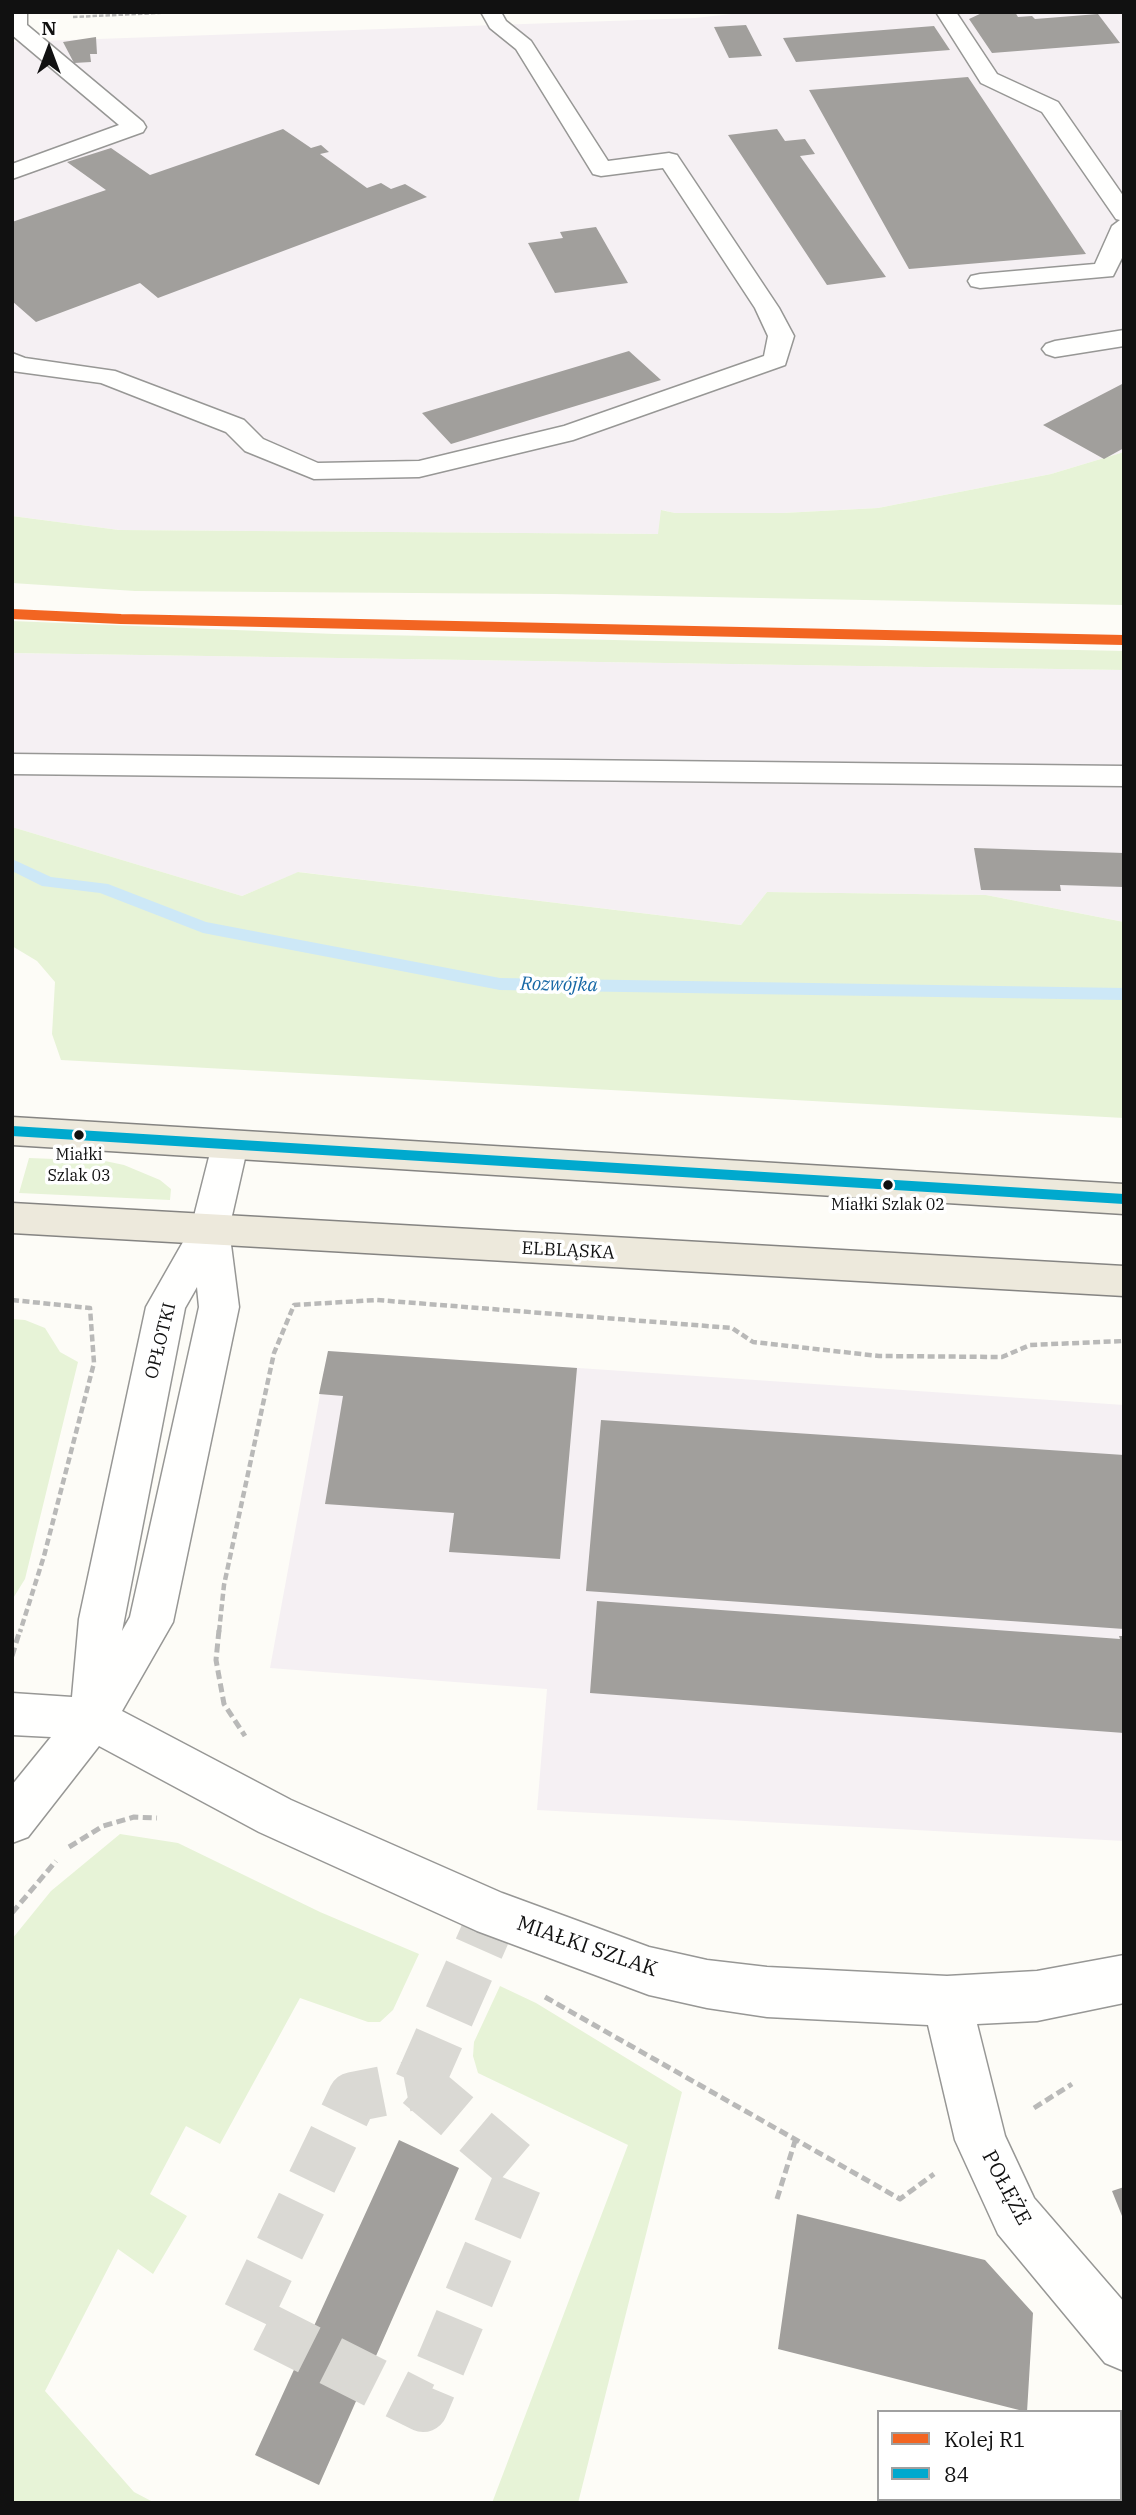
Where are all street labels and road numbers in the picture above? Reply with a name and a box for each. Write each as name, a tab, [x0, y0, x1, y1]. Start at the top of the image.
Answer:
street label: ELBLĄSKA	[521, 1238, 615, 1264]
street label: OPŁOTKI	[141, 1301, 181, 1381]
street label: MIAŁKI SZLAK	[513, 1911, 661, 1983]
street label: POŁĘŻE	[976, 2146, 1036, 2230]

